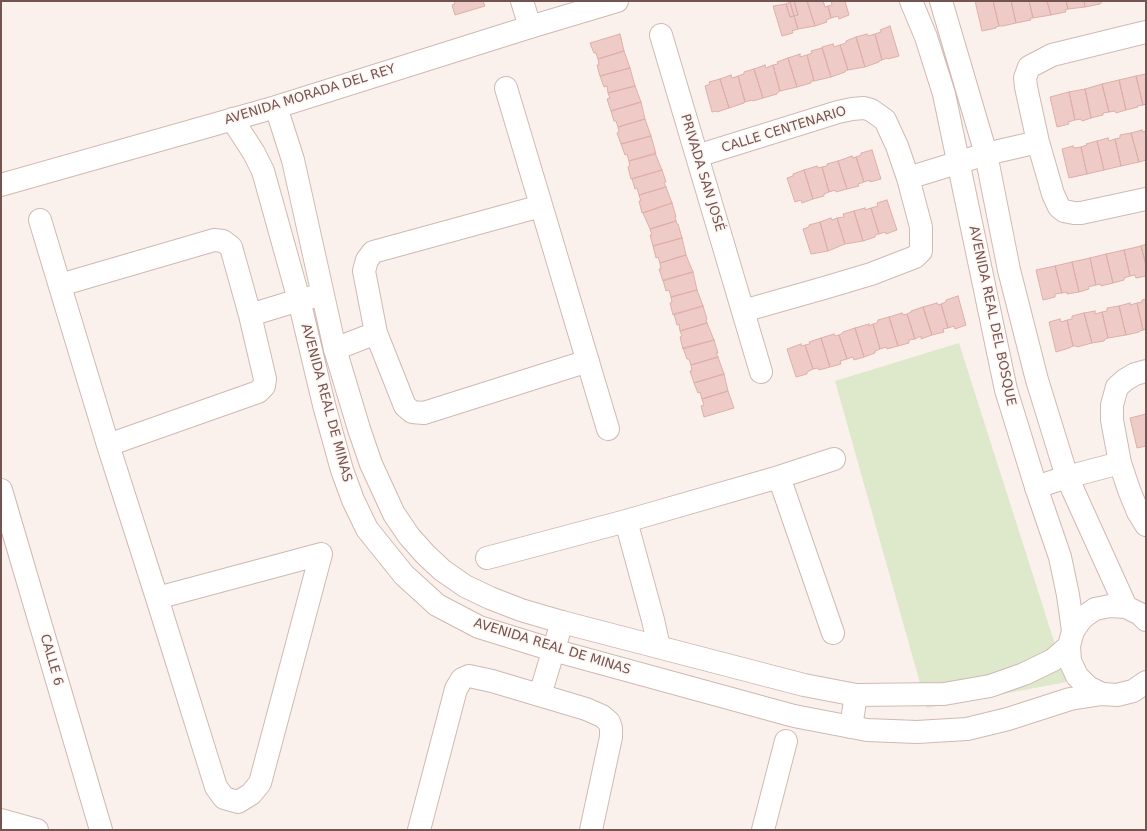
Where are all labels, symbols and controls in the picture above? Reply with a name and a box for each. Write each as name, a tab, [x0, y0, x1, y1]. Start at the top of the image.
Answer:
street label: AVENIDA MORADA DEL REY	[223, 62, 397, 128]
street label: CALLE CENTENARIO	[720, 104, 848, 156]
street label: PRIVADA SAN JOSÉ	[677, 112, 727, 234]
street label: AVENIDA REAL DEL BOSQUE	[965, 224, 1019, 408]
street label: AVENIDA REAL DE MINAS	[297, 322, 355, 484]
street label: AVENIDA REAL DE MINAS	[472, 616, 632, 678]
street label: CALLE 6	[36, 632, 66, 688]

